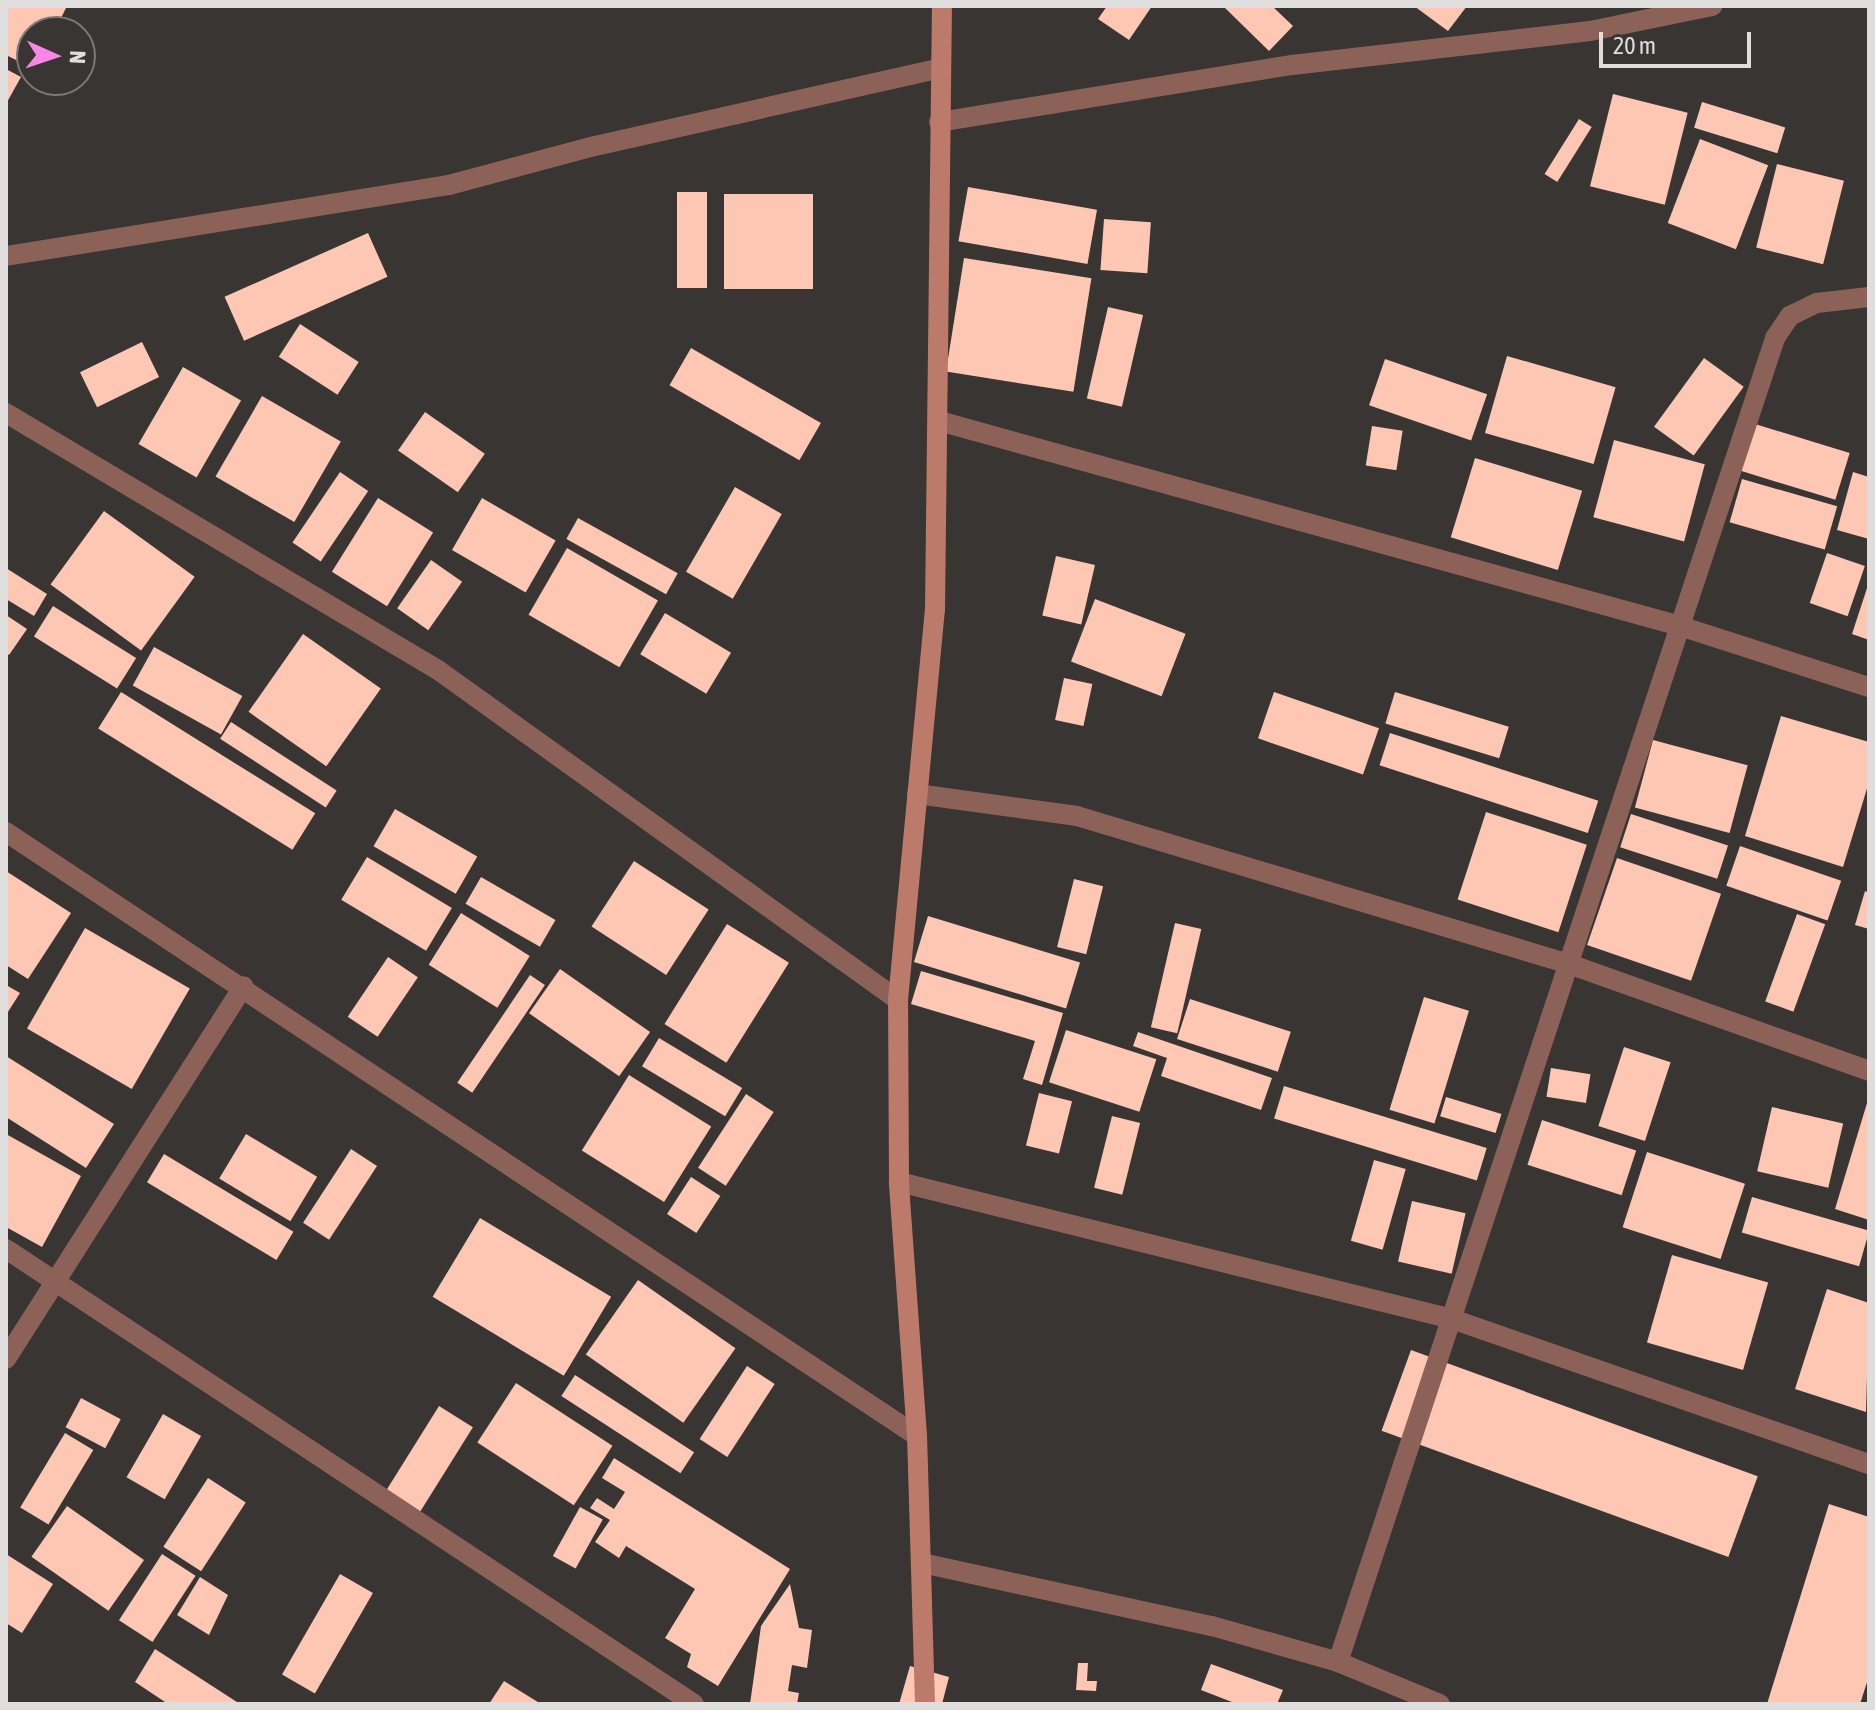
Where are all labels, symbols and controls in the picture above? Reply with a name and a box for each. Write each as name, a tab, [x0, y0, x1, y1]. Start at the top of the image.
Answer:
north arrow	[16, 16, 96, 96]
scale bar	[1603, 16, 1755, 66]
text: 20 m	[1613, 32, 1656, 59]
text: N	[65, 50, 91, 64]

